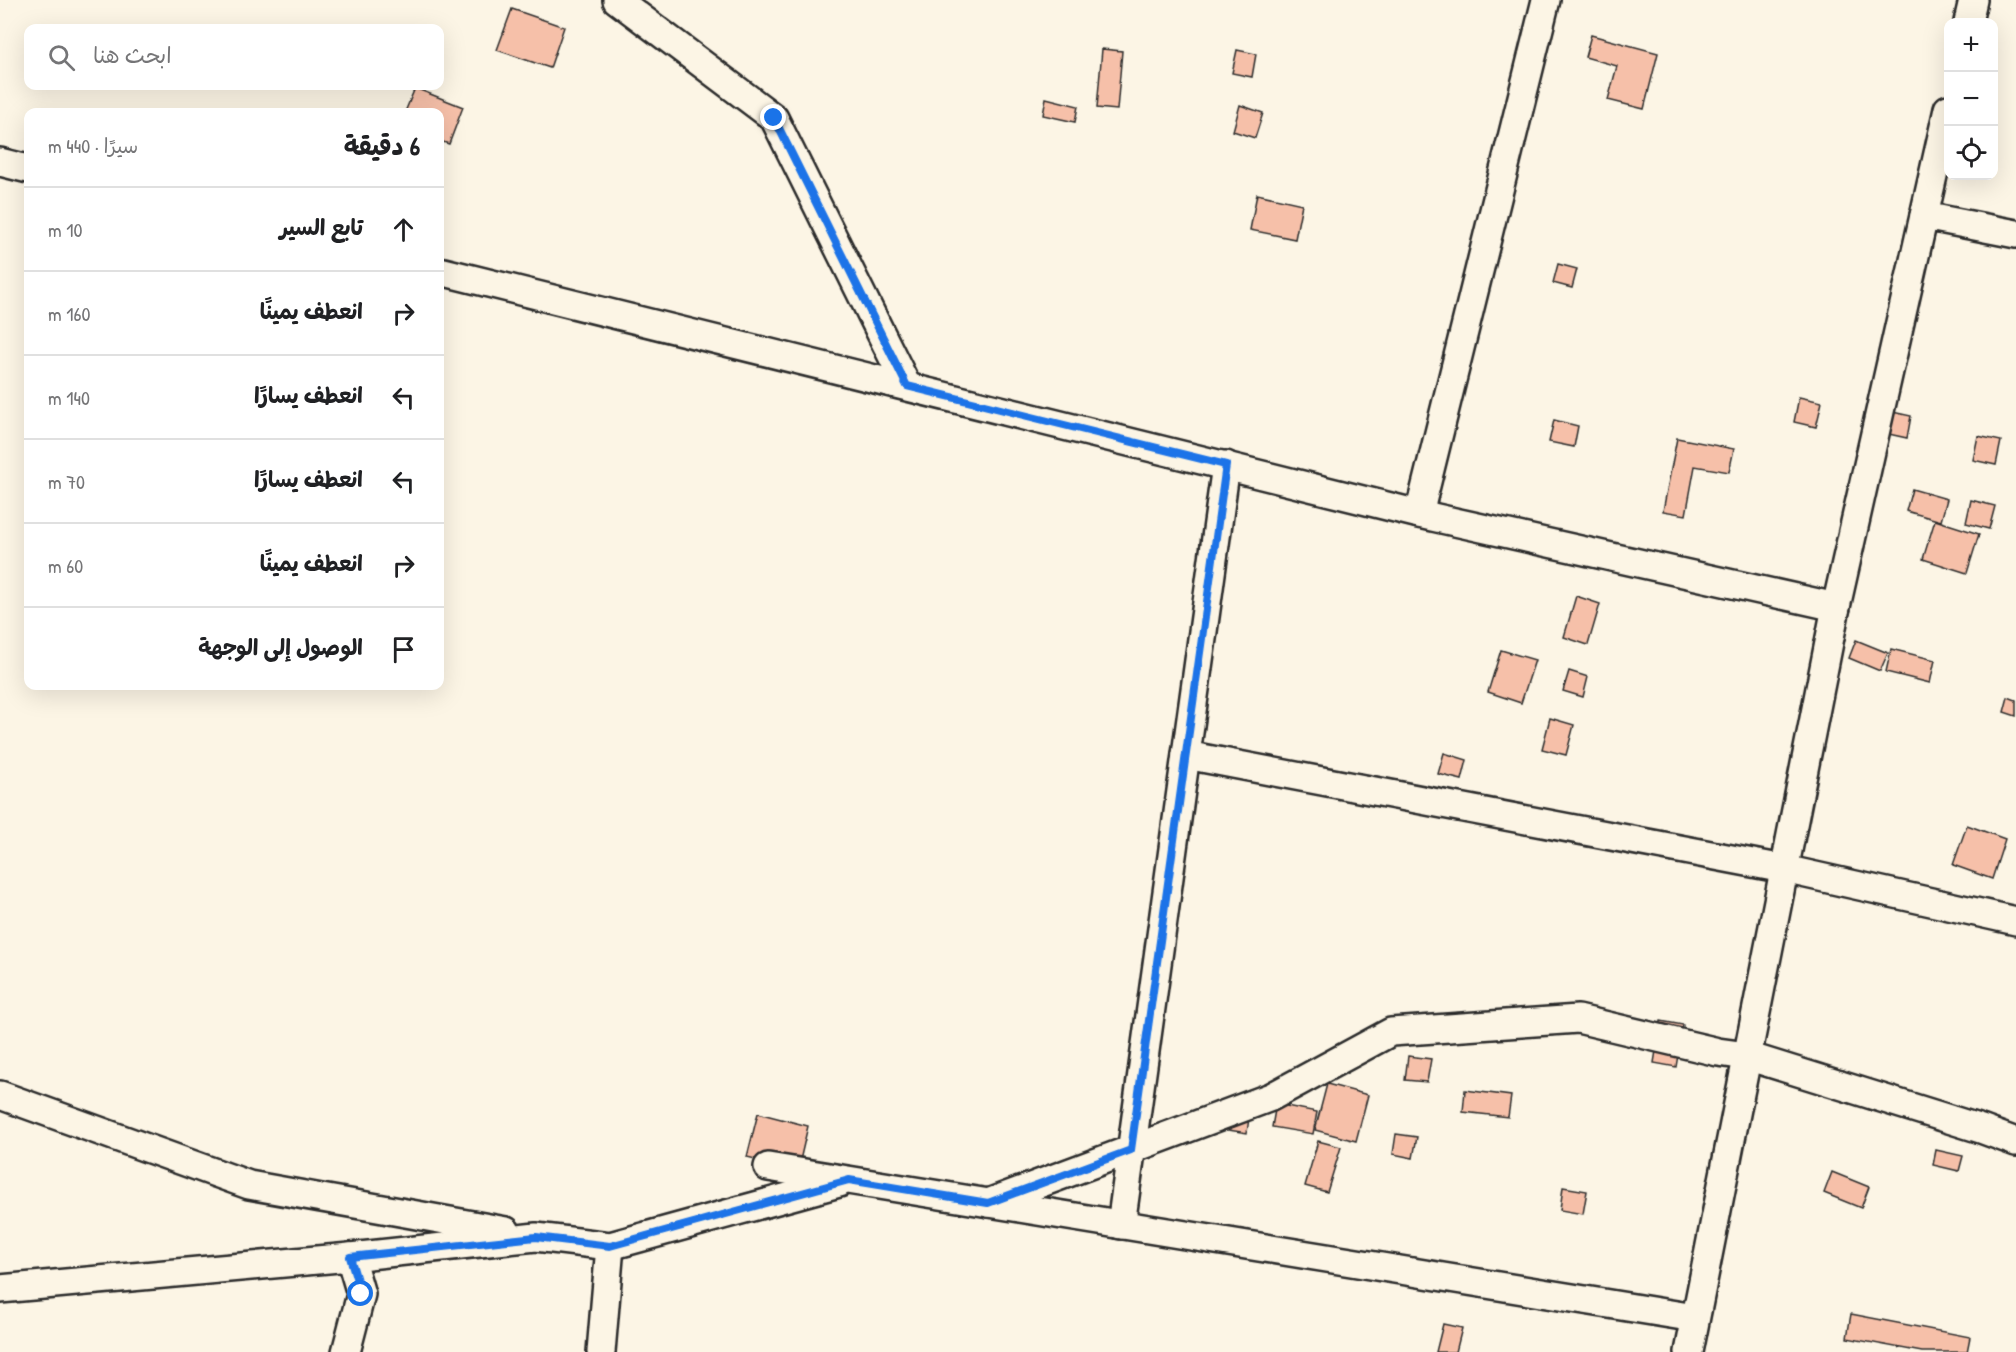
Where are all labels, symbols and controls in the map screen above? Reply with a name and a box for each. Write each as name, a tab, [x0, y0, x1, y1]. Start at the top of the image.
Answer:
map controls	[1944, 18, 1998, 180]
button: +	[1944, 18, 1998, 72]
search box	[24, 24, 444, 90]
text: ابحث هنا	[93, 40, 172, 70]
icon: search	[45, 41, 78, 74]
button: −	[1944, 72, 1998, 126]
route end	[760, 104, 786, 130]
button: locate	[1944, 126, 1998, 180]
text: 6 دقيقة	[344, 128, 420, 163]
text: سيرًا · 440 m	[48, 132, 138, 159]
text: تابع السير	[280, 212, 363, 242]
icon: ahead	[387, 213, 420, 246]
text: 10 m	[48, 216, 82, 243]
text: انعطف يمينًا	[260, 296, 363, 326]
icon: right	[387, 297, 420, 330]
text: 160 m	[48, 300, 90, 327]
text: انعطف يسارًا	[254, 380, 363, 410]
icon: left	[387, 381, 420, 414]
text: 140 m	[48, 384, 90, 411]
text: انعطف يسارًا	[254, 464, 363, 494]
icon: left	[387, 465, 420, 498]
text: 70 m	[48, 468, 85, 495]
text: انعطف يمينًا	[260, 548, 363, 578]
icon: right	[387, 549, 420, 582]
text: 60 m	[48, 552, 83, 579]
text: الوصول إلى الوجهة	[198, 632, 363, 662]
icon: arrive	[387, 633, 420, 666]
route start	[347, 1280, 373, 1306]

